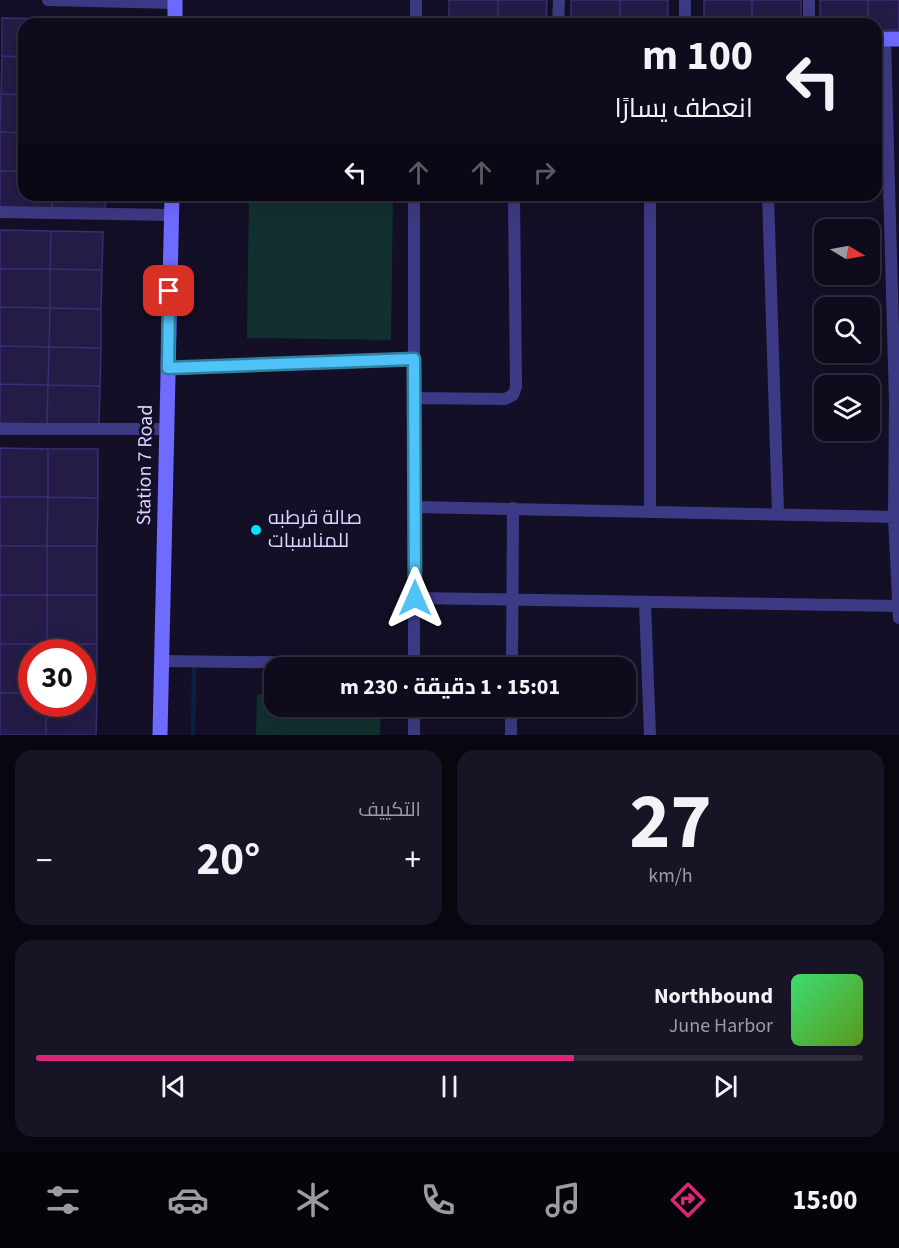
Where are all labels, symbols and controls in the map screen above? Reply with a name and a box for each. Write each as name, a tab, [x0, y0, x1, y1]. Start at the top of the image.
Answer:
text: 100 m	[642, 26, 753, 86]
icon: left	[774, 42, 852, 120]
text: انعطف يسارًا	[614, 89, 753, 128]
icon: left	[339, 156, 372, 189]
icon: ahead	[402, 156, 435, 189]
icon: ahead	[465, 156, 498, 189]
icon: right	[528, 156, 561, 189]
north arrow	[814, 219, 880, 285]
map controls	[814, 219, 880, 441]
pin	[143, 265, 194, 316]
icon: arrive	[152, 274, 185, 307]
button: search	[814, 297, 880, 363]
button: layers	[814, 375, 880, 441]
street label: Station 7 Road	[130, 404, 160, 526]
place label: صالة قرطبه للمناسبات	[268, 504, 362, 555]
marker: صالة قرطبه للمناسبات	[249, 523, 263, 537]
position arrow	[383, 566, 447, 630]
speed limit sign: 30	[18, 639, 96, 717]
text: 15:01 · 1 دقيقة · 230 m	[340, 671, 560, 703]
text: 27	[629, 767, 712, 878]
text: التكييف	[358, 796, 421, 824]
text: 20°	[197, 828, 260, 892]
text: −	[36, 837, 52, 884]
text: +	[405, 837, 421, 884]
text: km/h	[648, 862, 693, 890]
text: Northbound	[654, 980, 773, 1012]
text: June Harbor	[669, 1012, 773, 1040]
icon: previous	[157, 1070, 190, 1103]
icon: pause	[433, 1070, 466, 1103]
icon: next	[709, 1070, 742, 1103]
icon: filters	[42, 1179, 84, 1221]
icon: car	[167, 1179, 209, 1221]
icon: climate	[292, 1179, 334, 1221]
icon: phone	[417, 1179, 459, 1221]
icon: music	[542, 1179, 584, 1221]
icon: directions	[667, 1179, 709, 1221]
text: 15:00	[792, 1181, 857, 1220]

